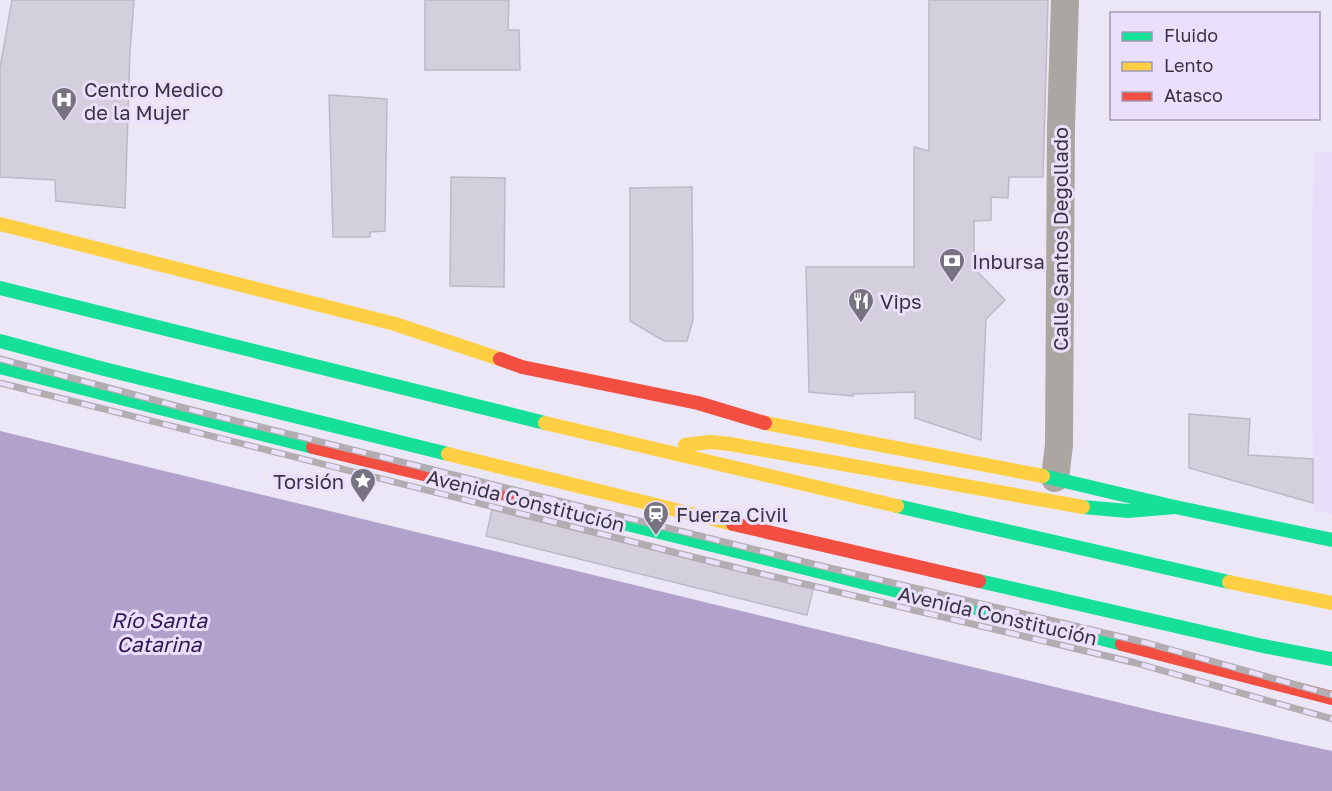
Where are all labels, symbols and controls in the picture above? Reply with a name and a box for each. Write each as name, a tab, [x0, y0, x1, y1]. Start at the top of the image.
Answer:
legend	[1110, 12, 1320, 120]
text: Fluido	[1164, 24, 1218, 46]
text: Lento	[1164, 54, 1213, 76]
place label: Centro Medico de la Mujer	[84, 77, 223, 124]
text: Atasco	[1164, 84, 1223, 106]
hospital icon: Centro Medico de la Mujer	[49, 85, 79, 123]
street label: Calle Santos Degollado	[1048, 127, 1072, 351]
bank icon: Inbursa	[937, 246, 967, 284]
place label: Inbursa	[972, 249, 1045, 273]
restaurant icon: Vips	[846, 286, 876, 324]
place label: Vips	[880, 289, 922, 313]
street label: Avenida Constitución	[424, 464, 628, 536]
place icon: Torsión	[348, 466, 378, 504]
place label: Torsión	[273, 469, 344, 493]
station icon: Fuerza Civil	[641, 499, 671, 537]
place label: Fuerza Civil	[676, 502, 788, 526]
street label: Avenida Constitución	[896, 580, 1100, 650]
water label: Río Santa Catarina	[111, 607, 208, 657]

